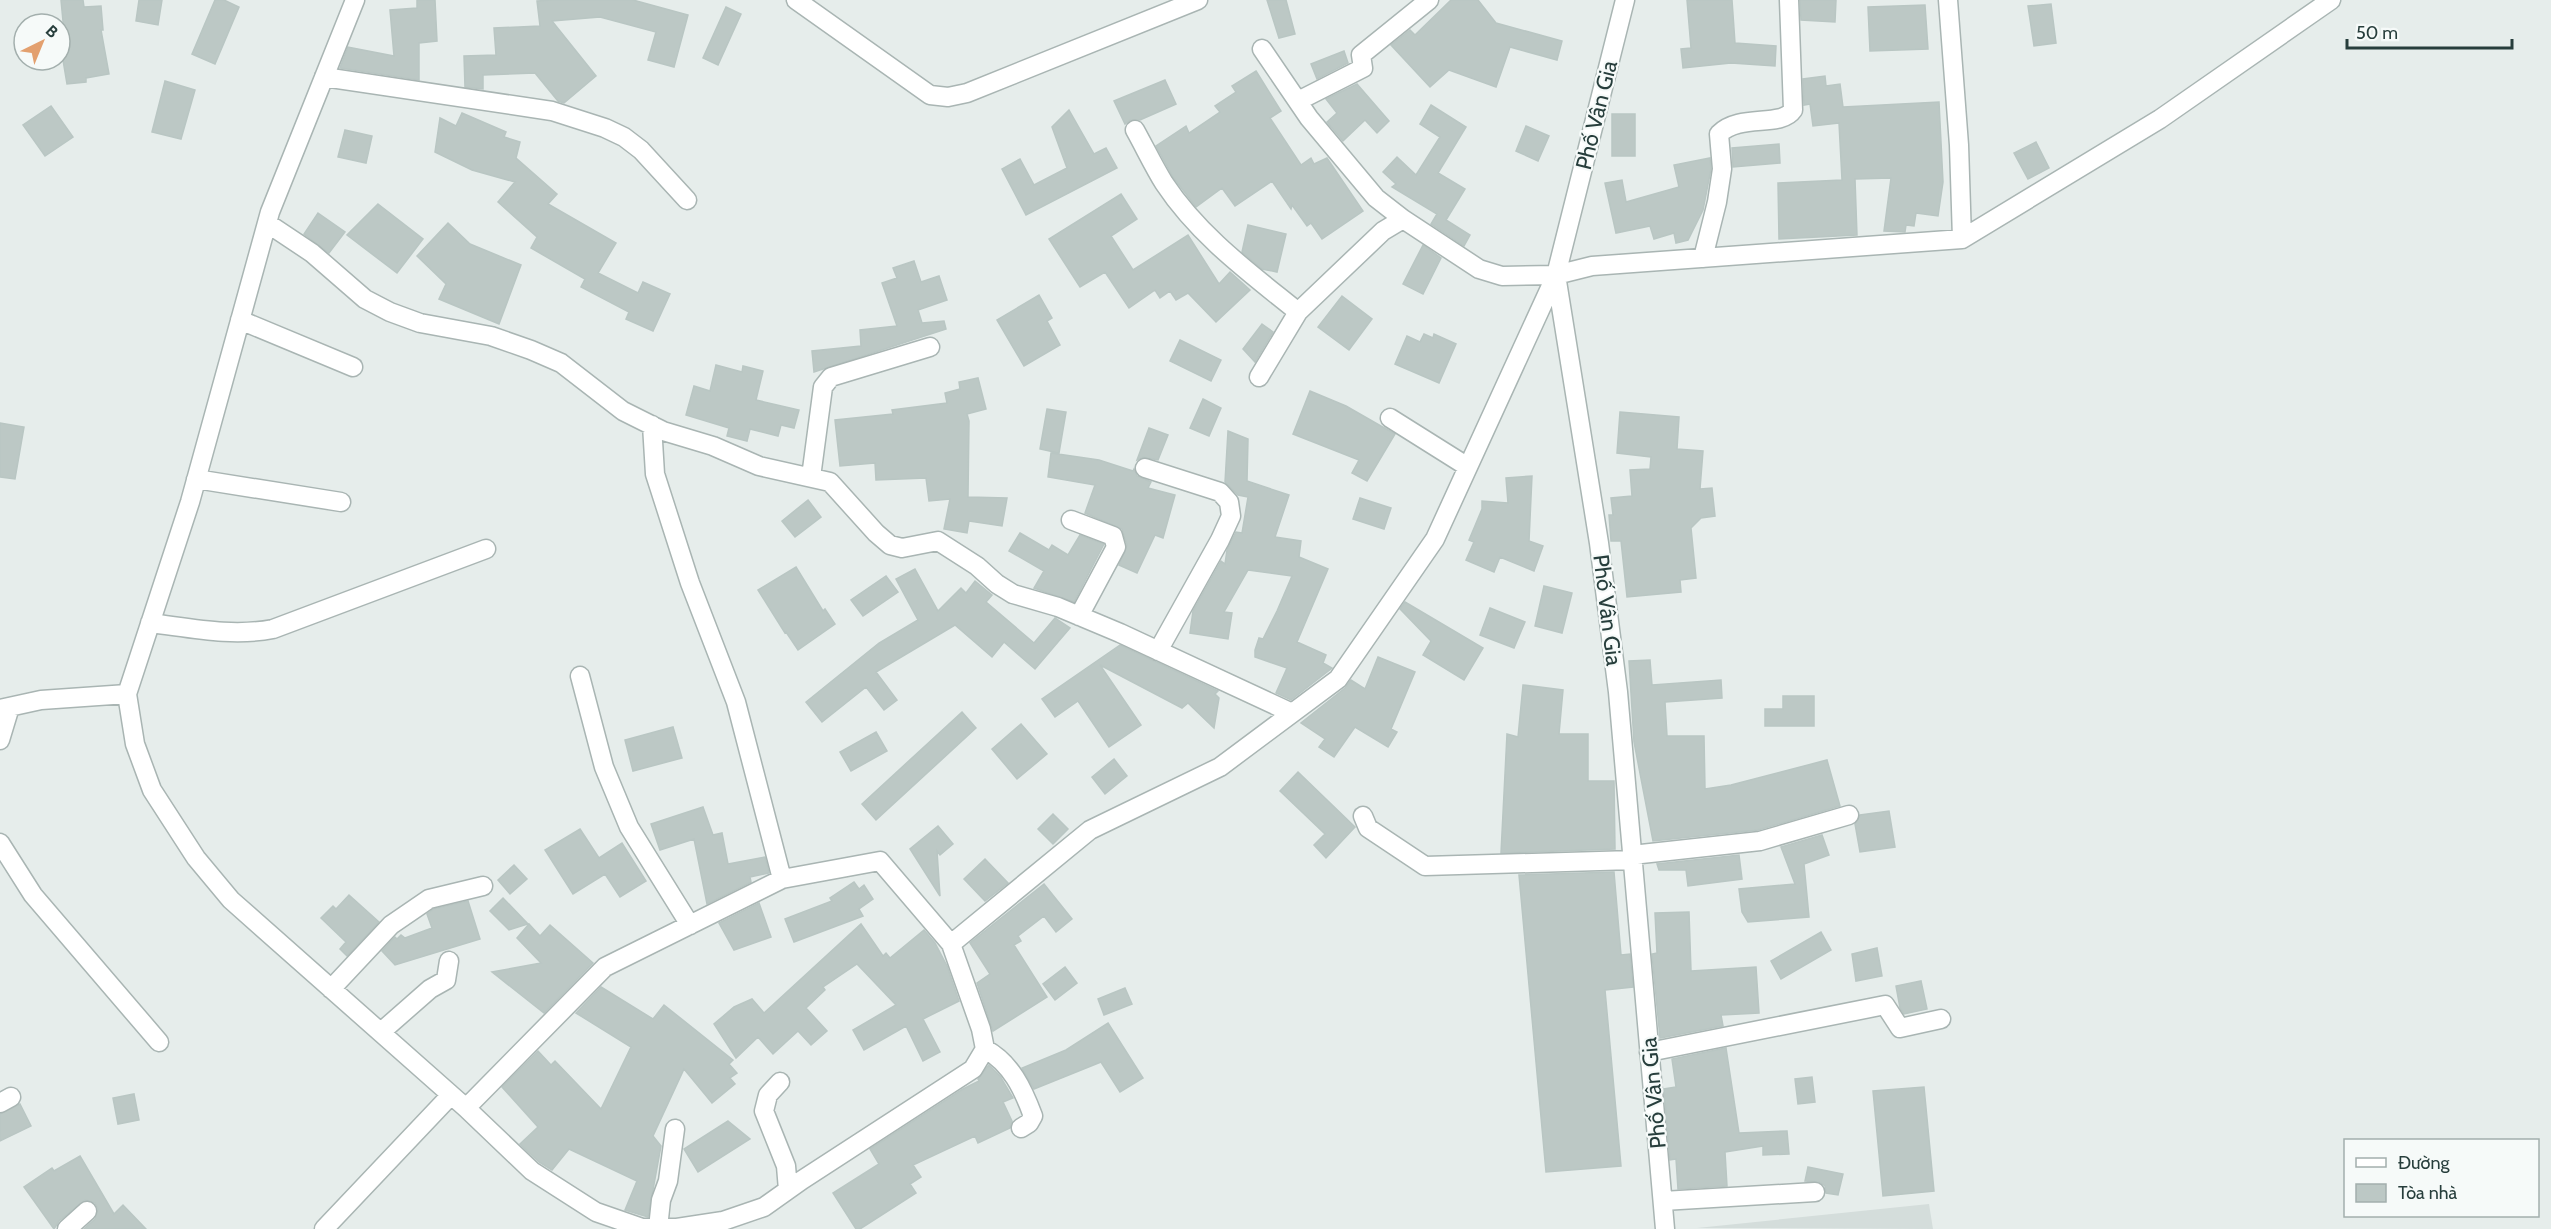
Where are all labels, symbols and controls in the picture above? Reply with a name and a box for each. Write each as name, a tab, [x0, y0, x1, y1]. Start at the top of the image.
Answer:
north arrow	[12, 12, 72, 72]
scale bar	[2347, 12, 2512, 50]
text: B	[42, 21, 62, 42]
text: 50 m	[2356, 22, 2398, 44]
street label: Phố Vân Gia	[1570, 57, 1623, 173]
street label: Phố Vân Gia	[1587, 553, 1628, 668]
street label: Phố Vân Gia	[1635, 1036, 1672, 1150]
legend	[2344, 1139, 2539, 1217]
text: Đường	[2398, 1152, 2451, 1174]
text: Tòa nhà	[2398, 1182, 2458, 1204]

